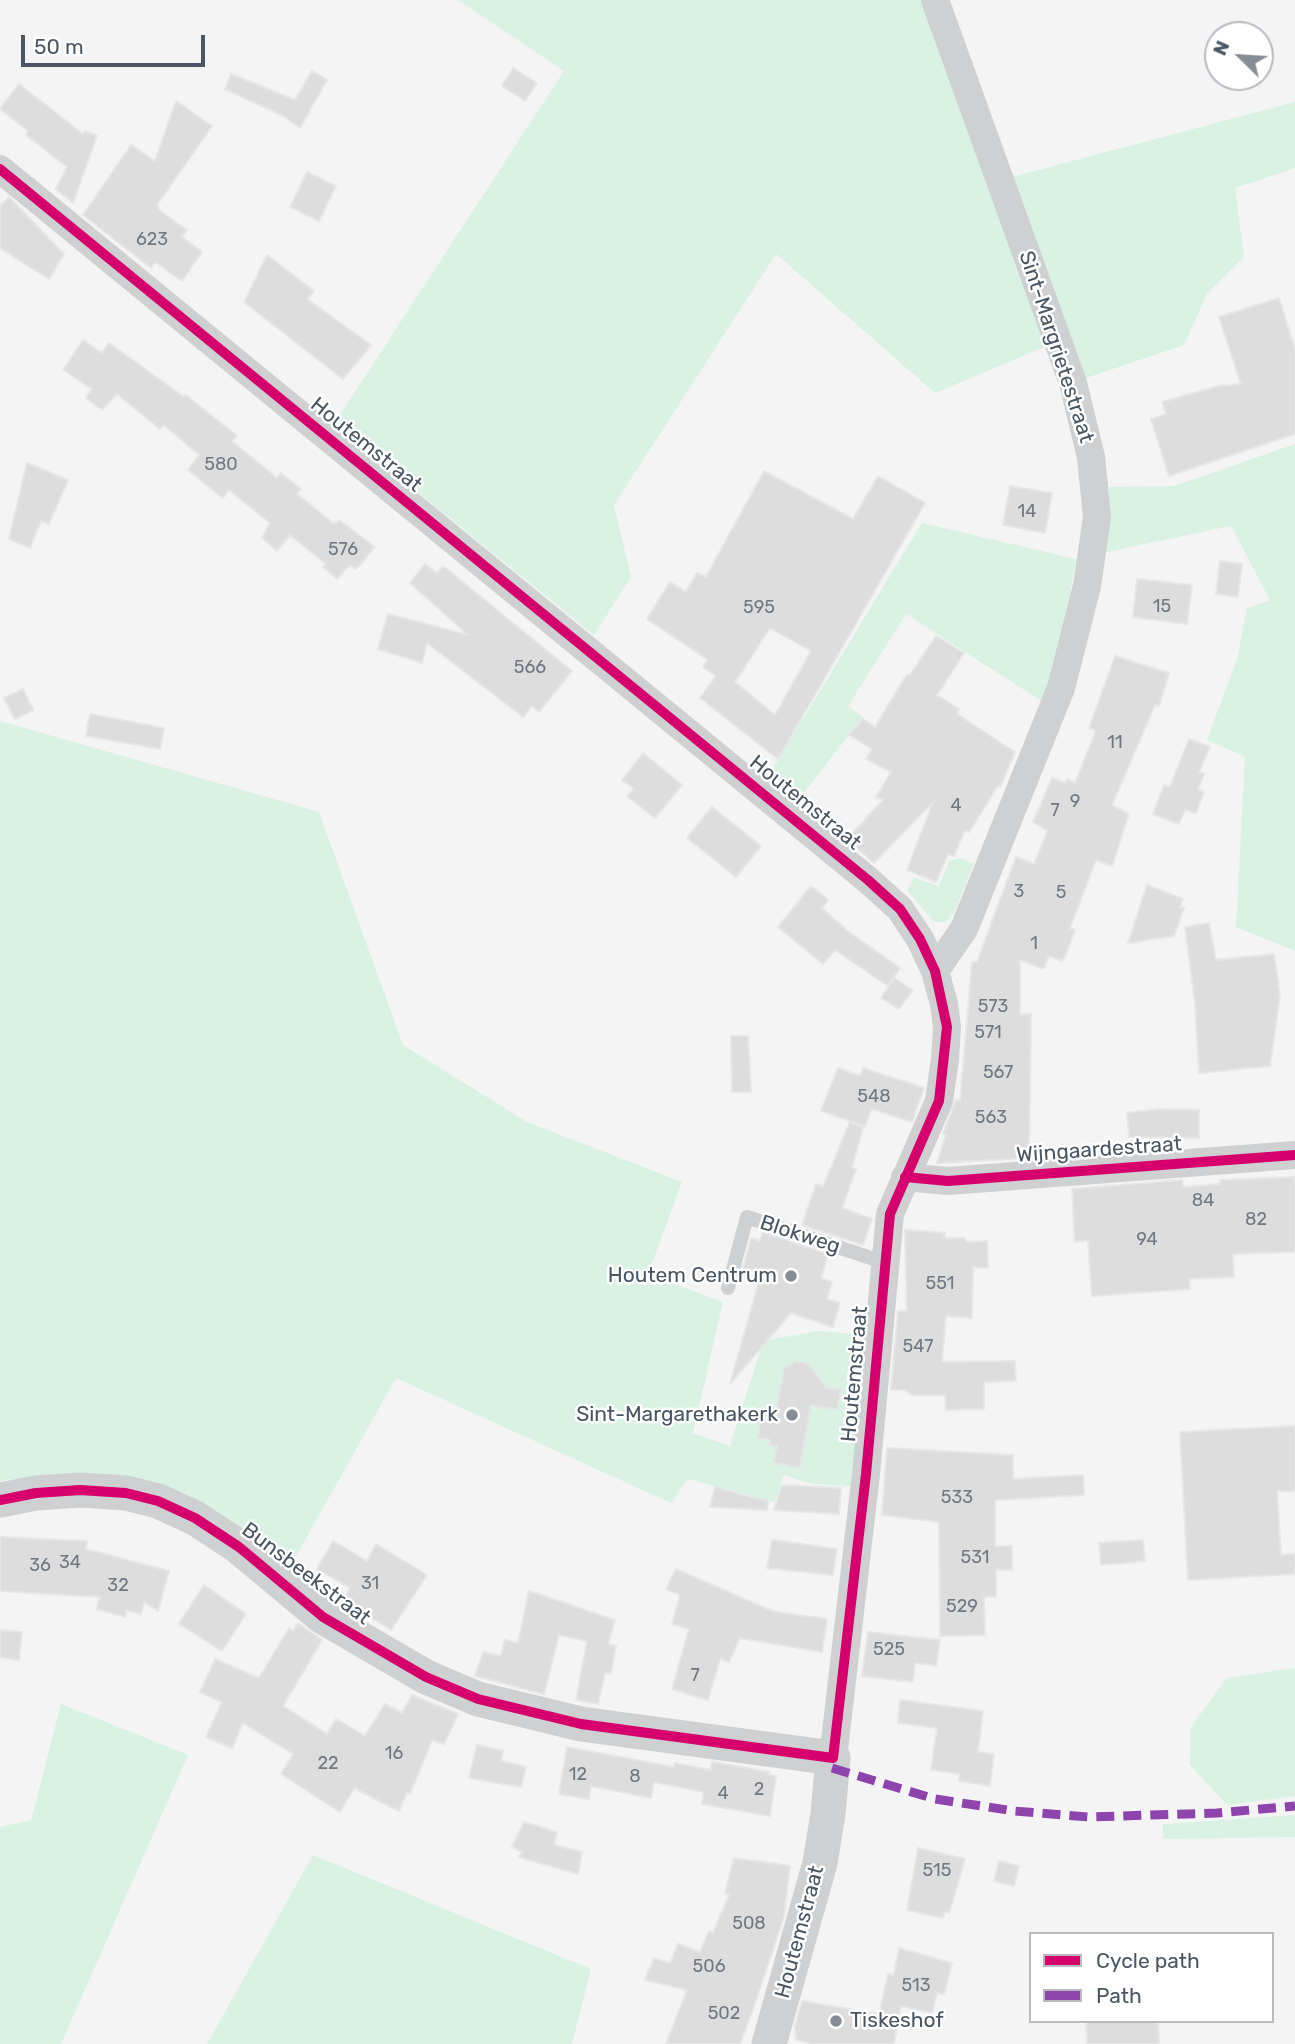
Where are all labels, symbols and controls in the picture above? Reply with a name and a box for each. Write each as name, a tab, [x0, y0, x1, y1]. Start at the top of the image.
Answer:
scale bar	[24, 21, 208, 65]
north arrow	[1204, 21, 1274, 91]
text: 50 m	[34, 34, 84, 59]
text: N	[1208, 37, 1234, 59]
house number: 623	[136, 229, 168, 251]
street label: Sint-Margrietestraat	[1013, 248, 1099, 446]
street label: Houtemstraat	[305, 392, 427, 498]
house number: 580	[204, 454, 238, 476]
house number: 14	[1018, 501, 1036, 523]
house number: 576	[328, 539, 358, 561]
house number: 15	[1153, 596, 1171, 618]
house number: 595	[743, 597, 775, 619]
house number: 566	[514, 657, 546, 679]
house number: 11	[1107, 732, 1123, 754]
street label: Houtemstraat	[744, 750, 866, 856]
house number: 9	[1070, 791, 1080, 813]
house number: 4	[950, 795, 962, 817]
house number: 7	[1050, 800, 1060, 822]
house number: 3	[1014, 881, 1024, 903]
house number: 5	[1056, 882, 1066, 904]
house number: 1	[1030, 933, 1038, 955]
house number: 573	[978, 996, 1008, 1018]
house number: 571	[974, 1022, 1002, 1044]
house number: 567	[983, 1062, 1013, 1084]
house number: 548	[857, 1086, 891, 1108]
house number: 563	[975, 1107, 1007, 1129]
street label: Wijngaardestraat	[1015, 1132, 1183, 1168]
house number: 84	[1192, 1190, 1214, 1212]
house number: 82	[1245, 1209, 1267, 1231]
street label: Blokweg	[757, 1210, 843, 1260]
house number: 94	[1136, 1229, 1158, 1251]
place label: Houtem Centrum	[608, 1263, 777, 1289]
marker: Houtem Centrum	[783, 1268, 799, 1284]
house number: 551	[926, 1273, 954, 1295]
street label: Houtemstraat	[837, 1305, 873, 1443]
house number: 547	[903, 1336, 933, 1358]
place label: Sint-Margarethakerk	[576, 1402, 778, 1428]
marker: Sint-Margarethakerk	[784, 1407, 800, 1423]
house number: 533	[941, 1487, 973, 1509]
street label: Bunsbeekstraat	[237, 1517, 375, 1631]
house number: 531	[961, 1547, 989, 1569]
house number: 34	[59, 1552, 81, 1574]
house number: 36	[29, 1555, 51, 1577]
house number: 31	[361, 1573, 379, 1595]
house number: 32	[107, 1575, 129, 1597]
house number: 529	[946, 1596, 978, 1618]
house number: 525	[873, 1639, 905, 1661]
house number: 7	[690, 1665, 700, 1687]
house number: 16	[385, 1743, 403, 1765]
house number: 22	[317, 1753, 339, 1775]
house number: 12	[569, 1764, 587, 1786]
house number: 8	[629, 1766, 641, 1788]
house number: 2	[754, 1779, 764, 1801]
house number: 4	[717, 1783, 729, 1805]
house number: 515	[923, 1860, 951, 1882]
street label: Houtemstraat	[770, 1863, 830, 2001]
house number: 508	[732, 1913, 766, 1935]
legend	[1029, 1932, 1274, 2023]
text: Cycle path	[1096, 1948, 1200, 1973]
house number: 506	[693, 1956, 725, 1978]
house number: 513	[902, 1975, 930, 1997]
text: Path	[1096, 1983, 1142, 2008]
house number: 502	[708, 2003, 740, 2025]
place label: Tiskeshof	[850, 2008, 943, 2034]
marker: Tiskeshof	[828, 2013, 844, 2029]

